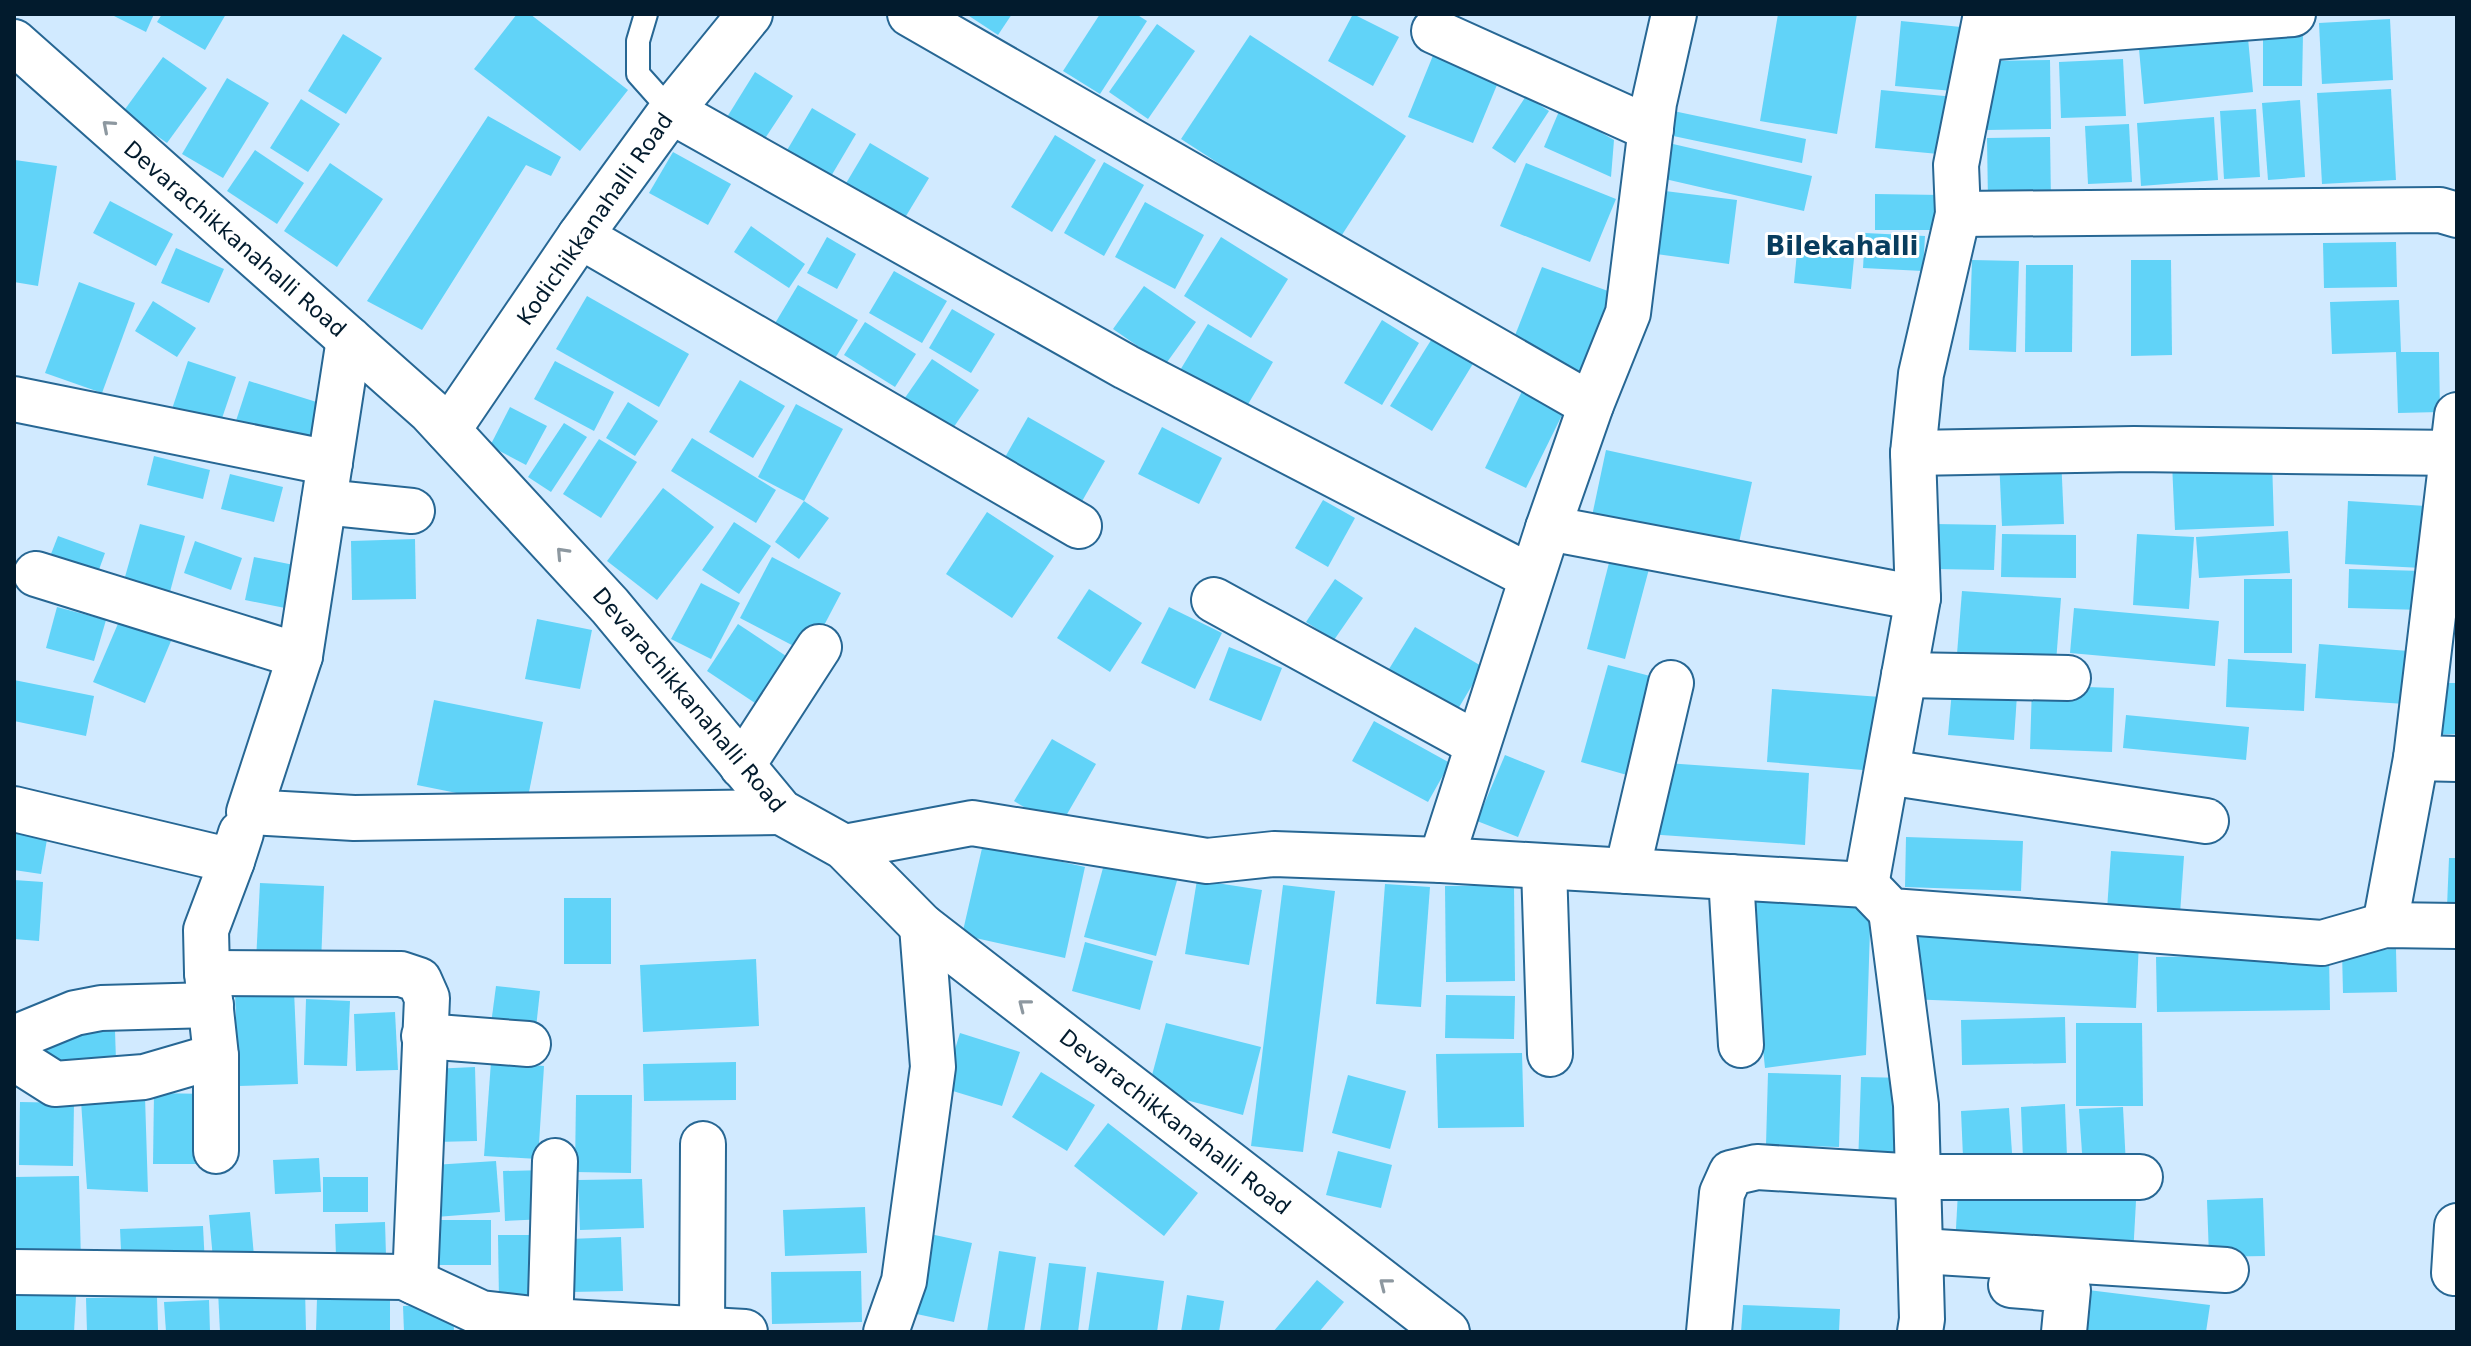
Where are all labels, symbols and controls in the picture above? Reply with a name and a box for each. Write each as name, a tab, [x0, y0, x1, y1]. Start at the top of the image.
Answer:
street label: Kodichikkanahalli Road	[512, 108, 678, 330]
one-way arrow	[102, 122, 117, 136]
street label: Devarachikkanahalli Road	[119, 136, 351, 342]
district label: Bilekahalli	[1766, 231, 1918, 261]
one-way arrow	[557, 548, 571, 563]
street label: Devarachikkanahalli Road	[588, 583, 790, 817]
one-way arrow	[1018, 1001, 1033, 1015]
street label: Devarachikkanahalli Road	[1055, 1024, 1295, 1220]
one-way arrow	[1379, 1280, 1394, 1294]

